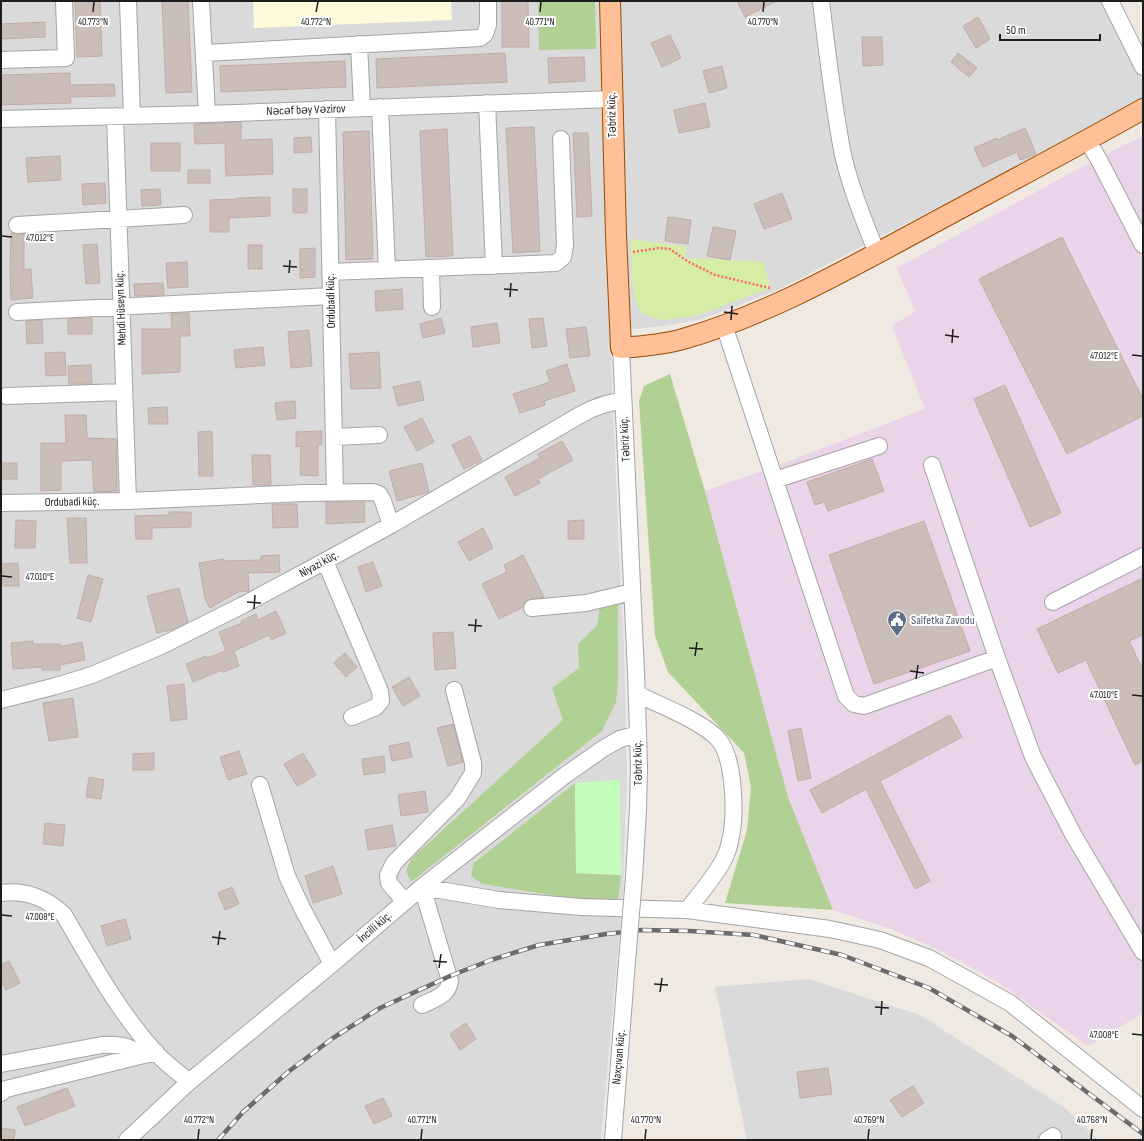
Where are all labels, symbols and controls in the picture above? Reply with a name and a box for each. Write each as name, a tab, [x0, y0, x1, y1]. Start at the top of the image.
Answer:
text: 40.773°N	[78, 16, 108, 28]
text: 40.772°N	[301, 16, 331, 28]
text: 40.771°N	[525, 16, 555, 28]
text: 40.770°N	[748, 16, 778, 28]
scale bar	[1000, 16, 1100, 42]
text: 50 m	[1006, 23, 1026, 38]
street label: Təbriz küç.	[604, 92, 620, 138]
street label: Nəcəf bəy Vəzirov	[266, 101, 346, 119]
text: 47.012°E	[26, 232, 54, 244]
street label: Mehdi Hüseyn küç.	[112, 270, 130, 346]
street label: Ordubadi küç.	[323, 273, 339, 329]
text: 47.012°E	[1090, 350, 1118, 362]
street label: Təbriz küç.	[616, 416, 634, 462]
street label: Ordubadi küç.	[44, 494, 100, 510]
street label: Niyazi küç.	[297, 547, 341, 581]
text: 47.010°E	[26, 571, 54, 583]
public building icon: Salfetka Zavodu	[886, 609, 908, 637]
place label: Salfetka Zavodu	[911, 613, 975, 628]
text: 47.010°E	[1090, 689, 1118, 701]
street label: Təbriz küç.	[630, 740, 646, 786]
street label: İncilli küç.	[355, 908, 395, 946]
text: 47.008°E	[25, 911, 55, 923]
street label: Naxçıvan küç.	[609, 1029, 629, 1085]
text: 47.008°E	[1089, 1029, 1119, 1041]
text: 40.772°N	[184, 1114, 214, 1126]
text: 40.771°N	[407, 1114, 437, 1126]
text: 40.770°N	[631, 1114, 661, 1126]
text: 40.769°N	[854, 1114, 884, 1126]
text: 40.768°N	[1077, 1114, 1107, 1126]

